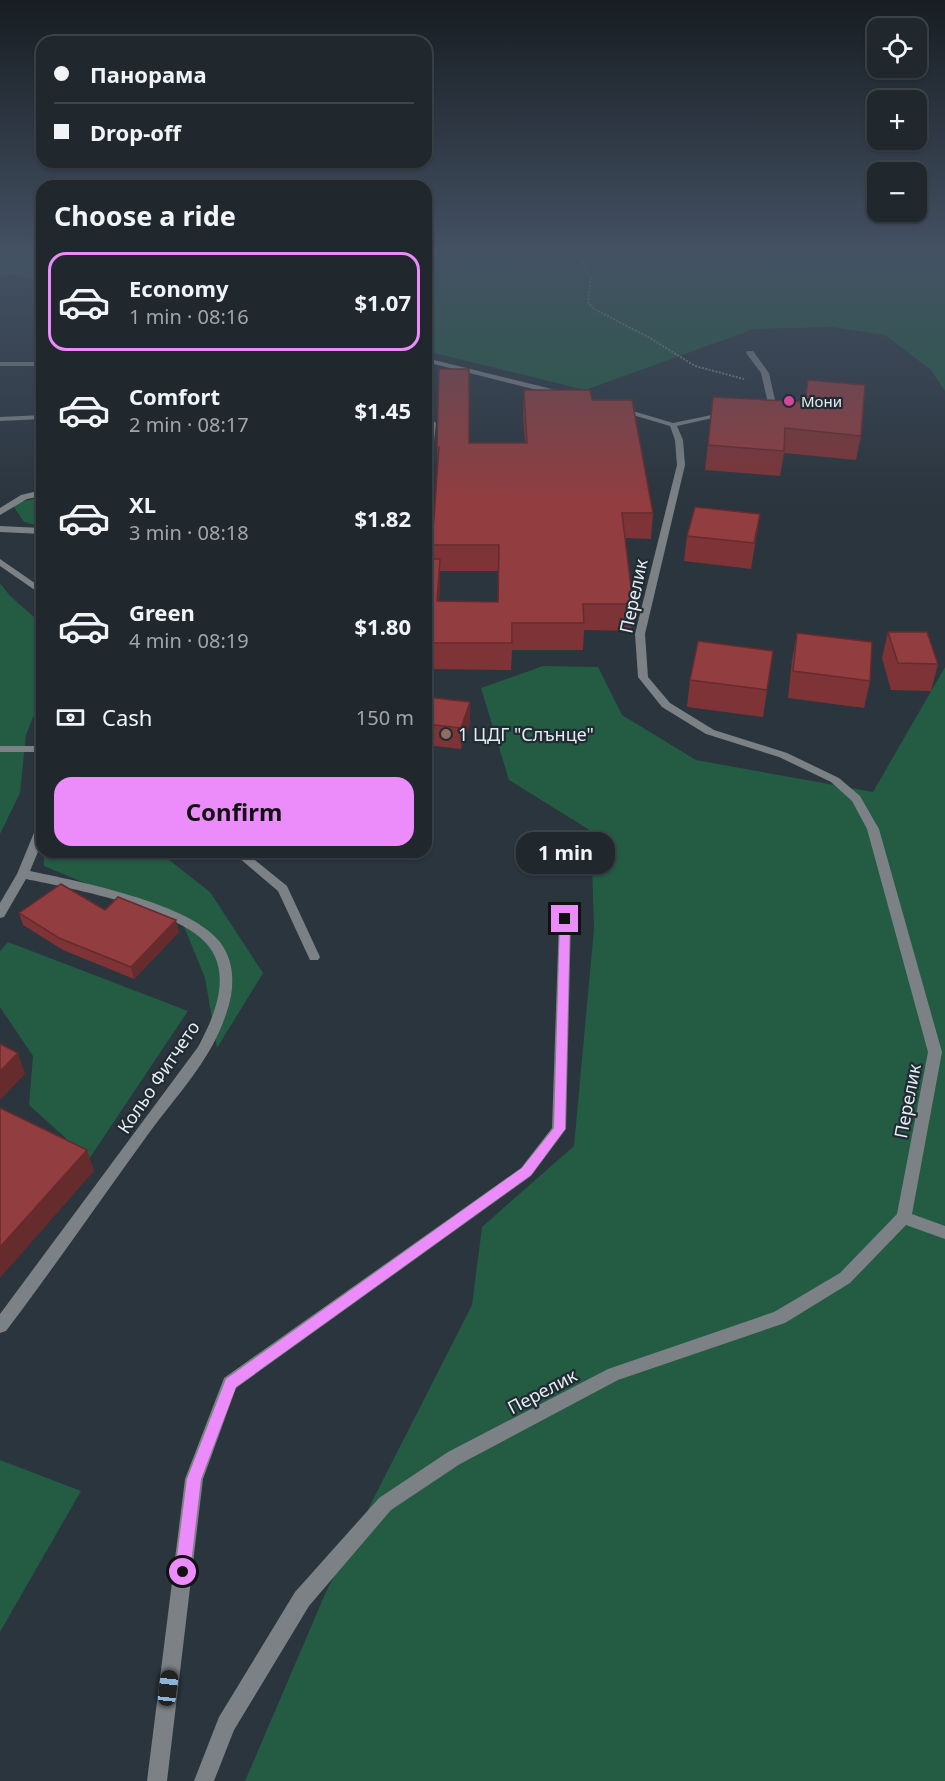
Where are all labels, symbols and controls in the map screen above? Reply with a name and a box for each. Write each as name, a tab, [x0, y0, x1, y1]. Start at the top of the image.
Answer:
map controls	[867, 18, 927, 222]
button: locate	[867, 18, 927, 78]
text: Панорама	[90, 59, 207, 89]
button: +	[867, 90, 927, 150]
text: Drop-off	[90, 117, 181, 147]
button: −	[867, 162, 927, 222]
text: Choose a ride	[54, 197, 236, 234]
text: Economy	[129, 273, 228, 303]
icon: car	[57, 275, 111, 329]
text: $1.07	[354, 287, 411, 317]
text: 1 min · 08:16	[129, 303, 249, 330]
text: Comfort	[129, 381, 220, 411]
icon: car	[57, 383, 111, 437]
place label: Мони	[801, 391, 842, 411]
marker: Мони	[782, 394, 796, 408]
text: $1.45	[354, 395, 411, 425]
text: 2 min · 08:17	[129, 411, 249, 438]
text: XL	[129, 489, 156, 519]
icon: car	[57, 491, 111, 545]
text: $1.82	[354, 503, 411, 533]
text: 3 min · 08:18	[129, 519, 249, 546]
street label: Перелик	[613, 556, 653, 635]
text: Green	[129, 597, 195, 627]
icon: car	[57, 599, 111, 653]
text: $1.80	[354, 611, 411, 641]
text: 4 min · 08:19	[129, 627, 249, 654]
icon: cash	[54, 701, 87, 734]
text: Cash	[102, 702, 152, 732]
text: 150 m	[356, 704, 414, 731]
place label: 1 ЦДГ "Слънце"	[458, 722, 594, 746]
marker: 1 ЦДГ "Слънце"	[439, 727, 453, 741]
button: Confirm	[54, 777, 414, 846]
callout: 1 min	[516, 832, 614, 874]
text: 1 min	[538, 839, 593, 866]
route end	[551, 905, 578, 932]
street label: Кольо Фитчето	[111, 1016, 205, 1138]
street label: Перелик	[888, 1061, 926, 1140]
street label: Перелик	[503, 1363, 581, 1419]
route start	[169, 1558, 196, 1585]
car	[157, 1669, 179, 1707]

